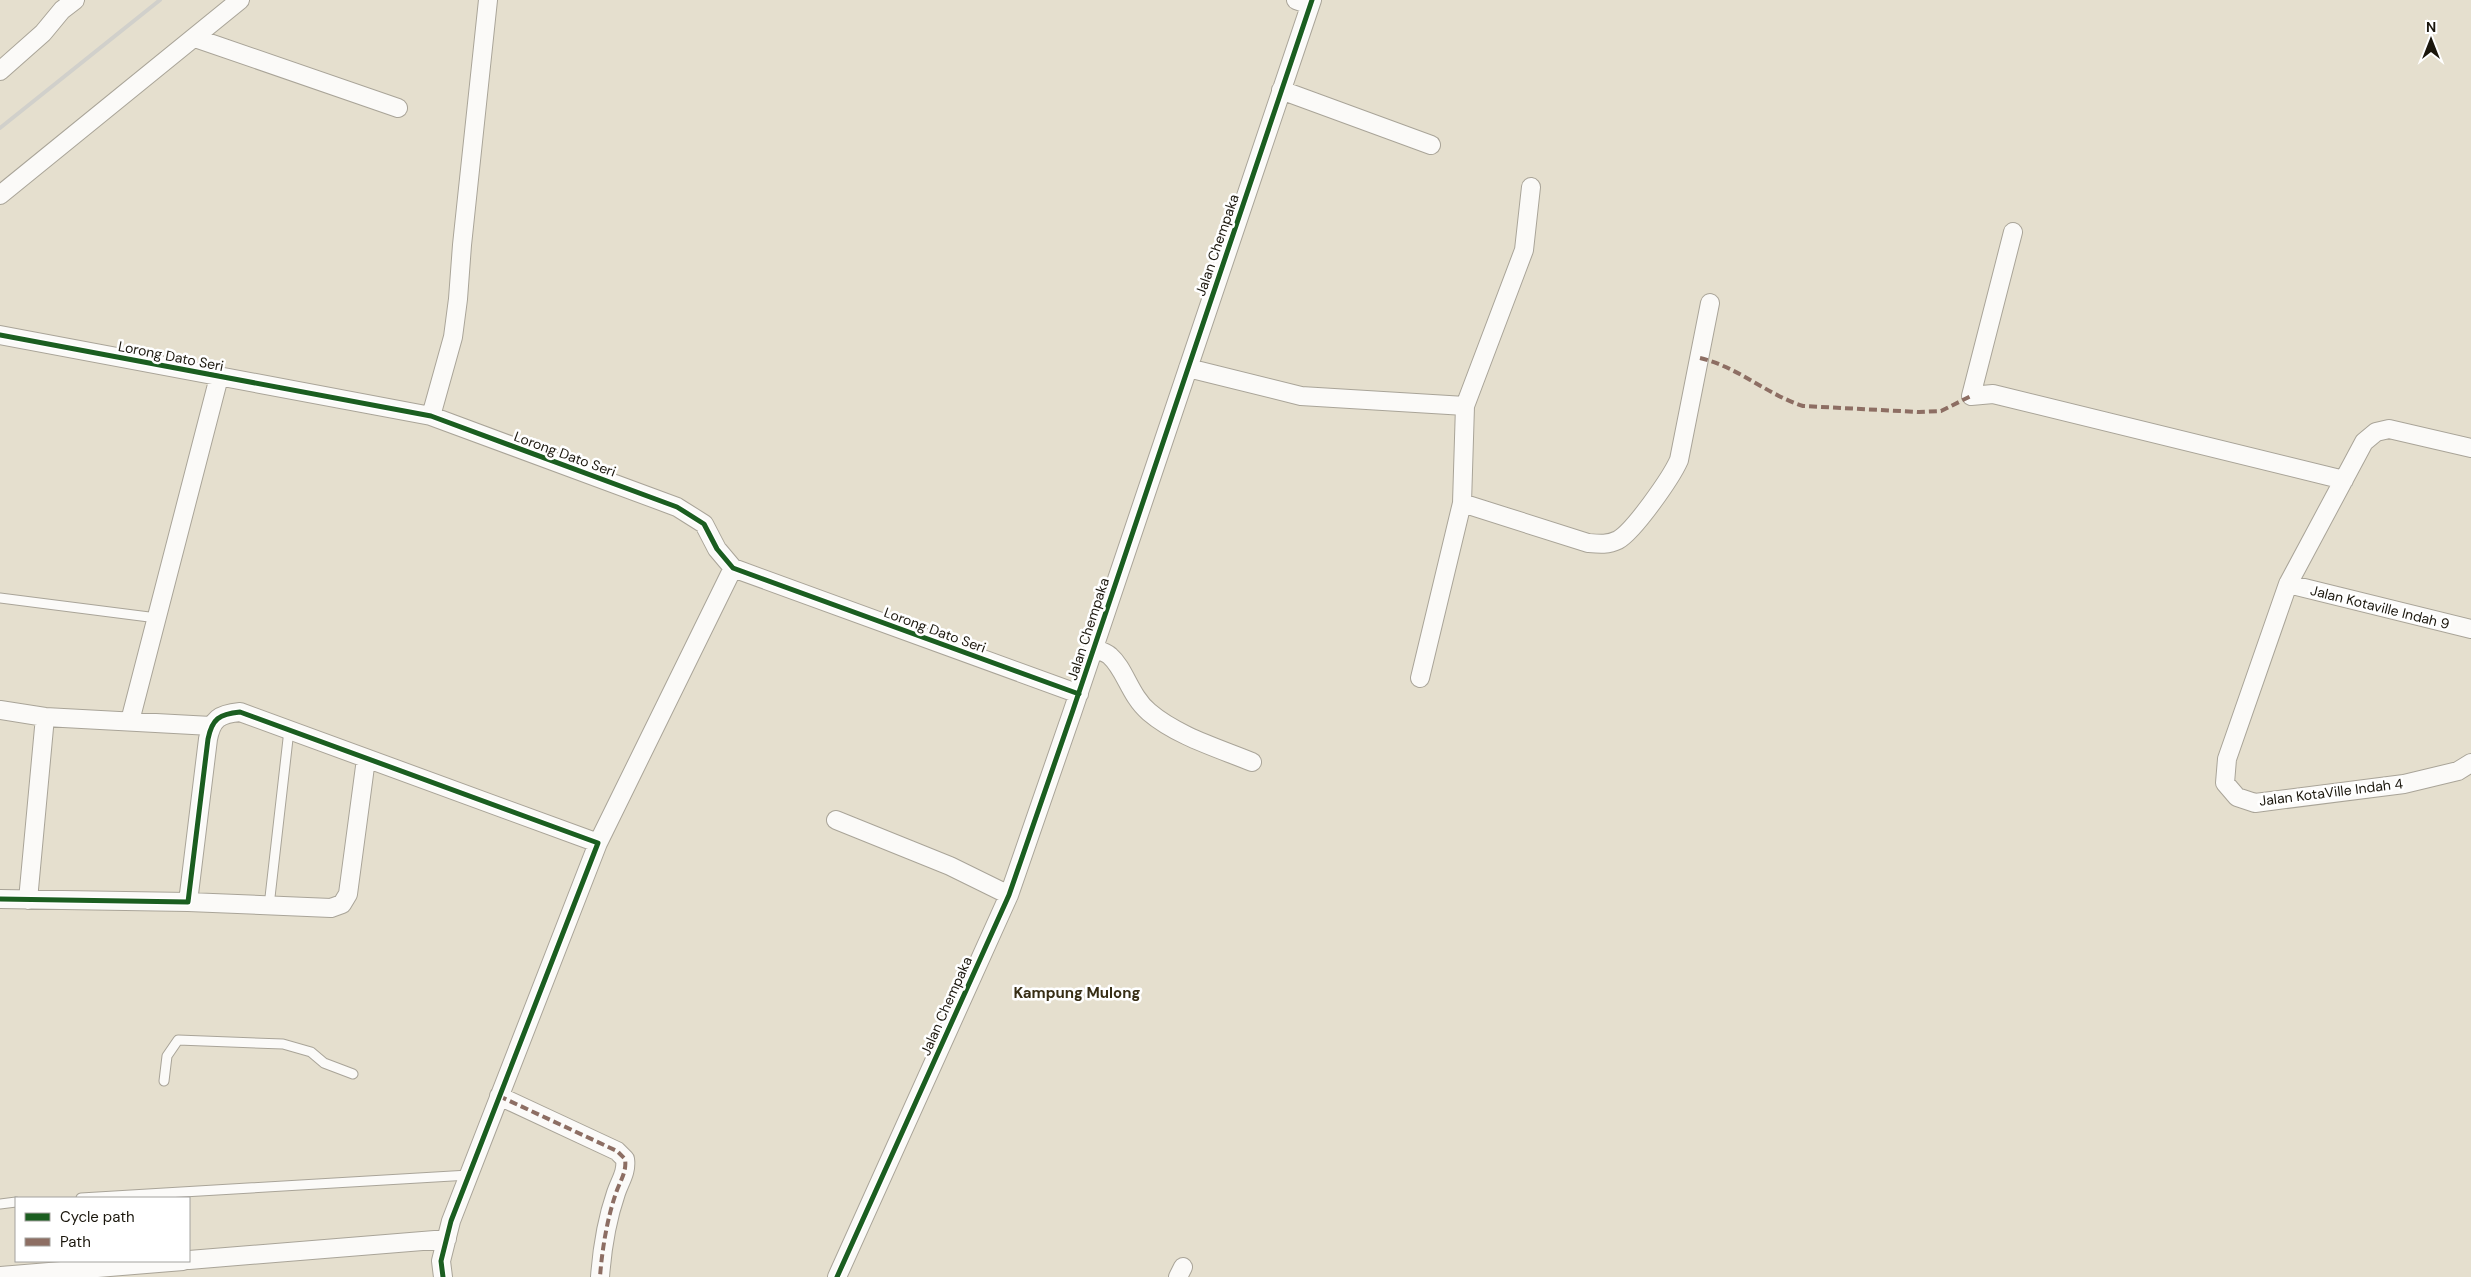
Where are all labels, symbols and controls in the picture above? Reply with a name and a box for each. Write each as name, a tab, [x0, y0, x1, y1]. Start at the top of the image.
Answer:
north arrow	[2406, 15, 2456, 65]
text: N	[2426, 18, 2436, 36]
street label: Jalan Chempaka	[1191, 192, 1243, 298]
street label: Lorong Dato Seri	[117, 337, 225, 375]
street label: Lorong Dato Seri	[512, 427, 618, 481]
street label: Jalan Chempaka	[1063, 576, 1113, 682]
street label: Jalan Kotaville Indah 9	[2309, 581, 2452, 633]
street label: Lorong Dato Seri	[882, 603, 988, 657]
street label: Jalan KotaVille Indah 4	[2258, 774, 2404, 810]
street label: Jalan Chempaka	[916, 954, 976, 1058]
district label: Kampung Mulong	[1014, 983, 1140, 1003]
legend	[15, 1197, 190, 1262]
text: Cycle path	[60, 1207, 135, 1227]
text: Path	[60, 1232, 91, 1252]

